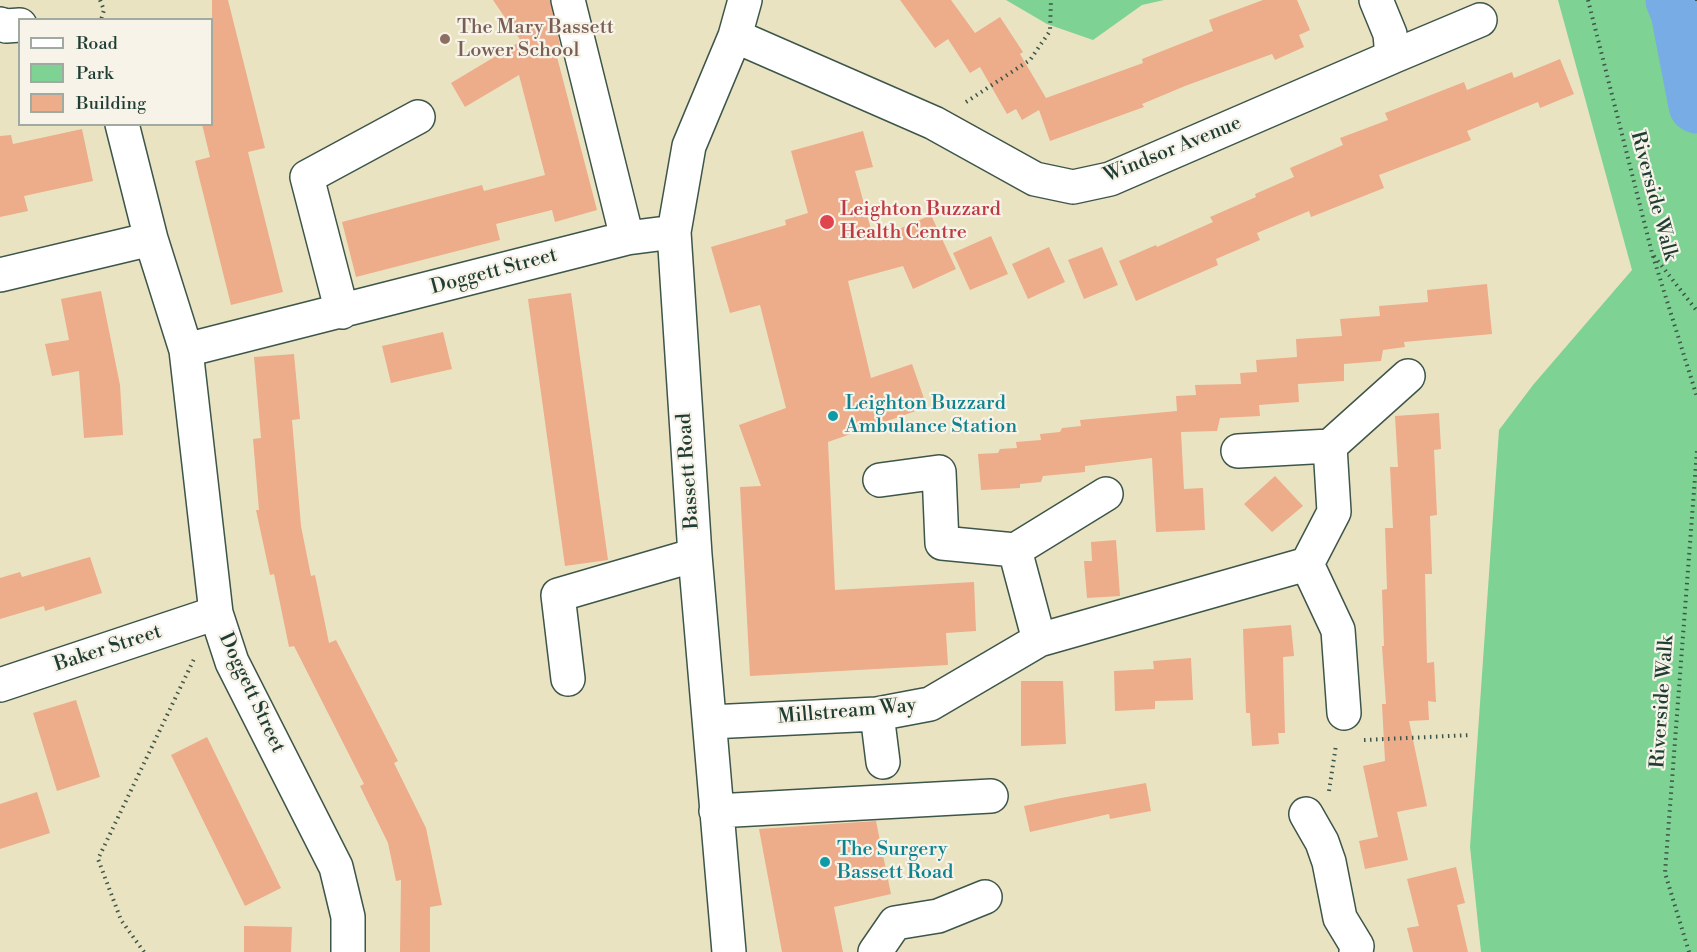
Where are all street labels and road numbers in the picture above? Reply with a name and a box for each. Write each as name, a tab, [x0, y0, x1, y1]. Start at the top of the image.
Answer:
street label: Windsor Avenue	[1101, 112, 1245, 188]
street label: Riverside Walk	[1624, 129, 1682, 263]
street label: Doggett Street	[428, 244, 560, 300]
street label: Bassett Road	[673, 412, 705, 530]
street label: Baker Street	[51, 620, 165, 678]
street label: Doggett Street	[213, 629, 289, 757]
street label: Riverside Walk	[1646, 635, 1680, 769]
street label: Millstream Way	[777, 694, 917, 730]

